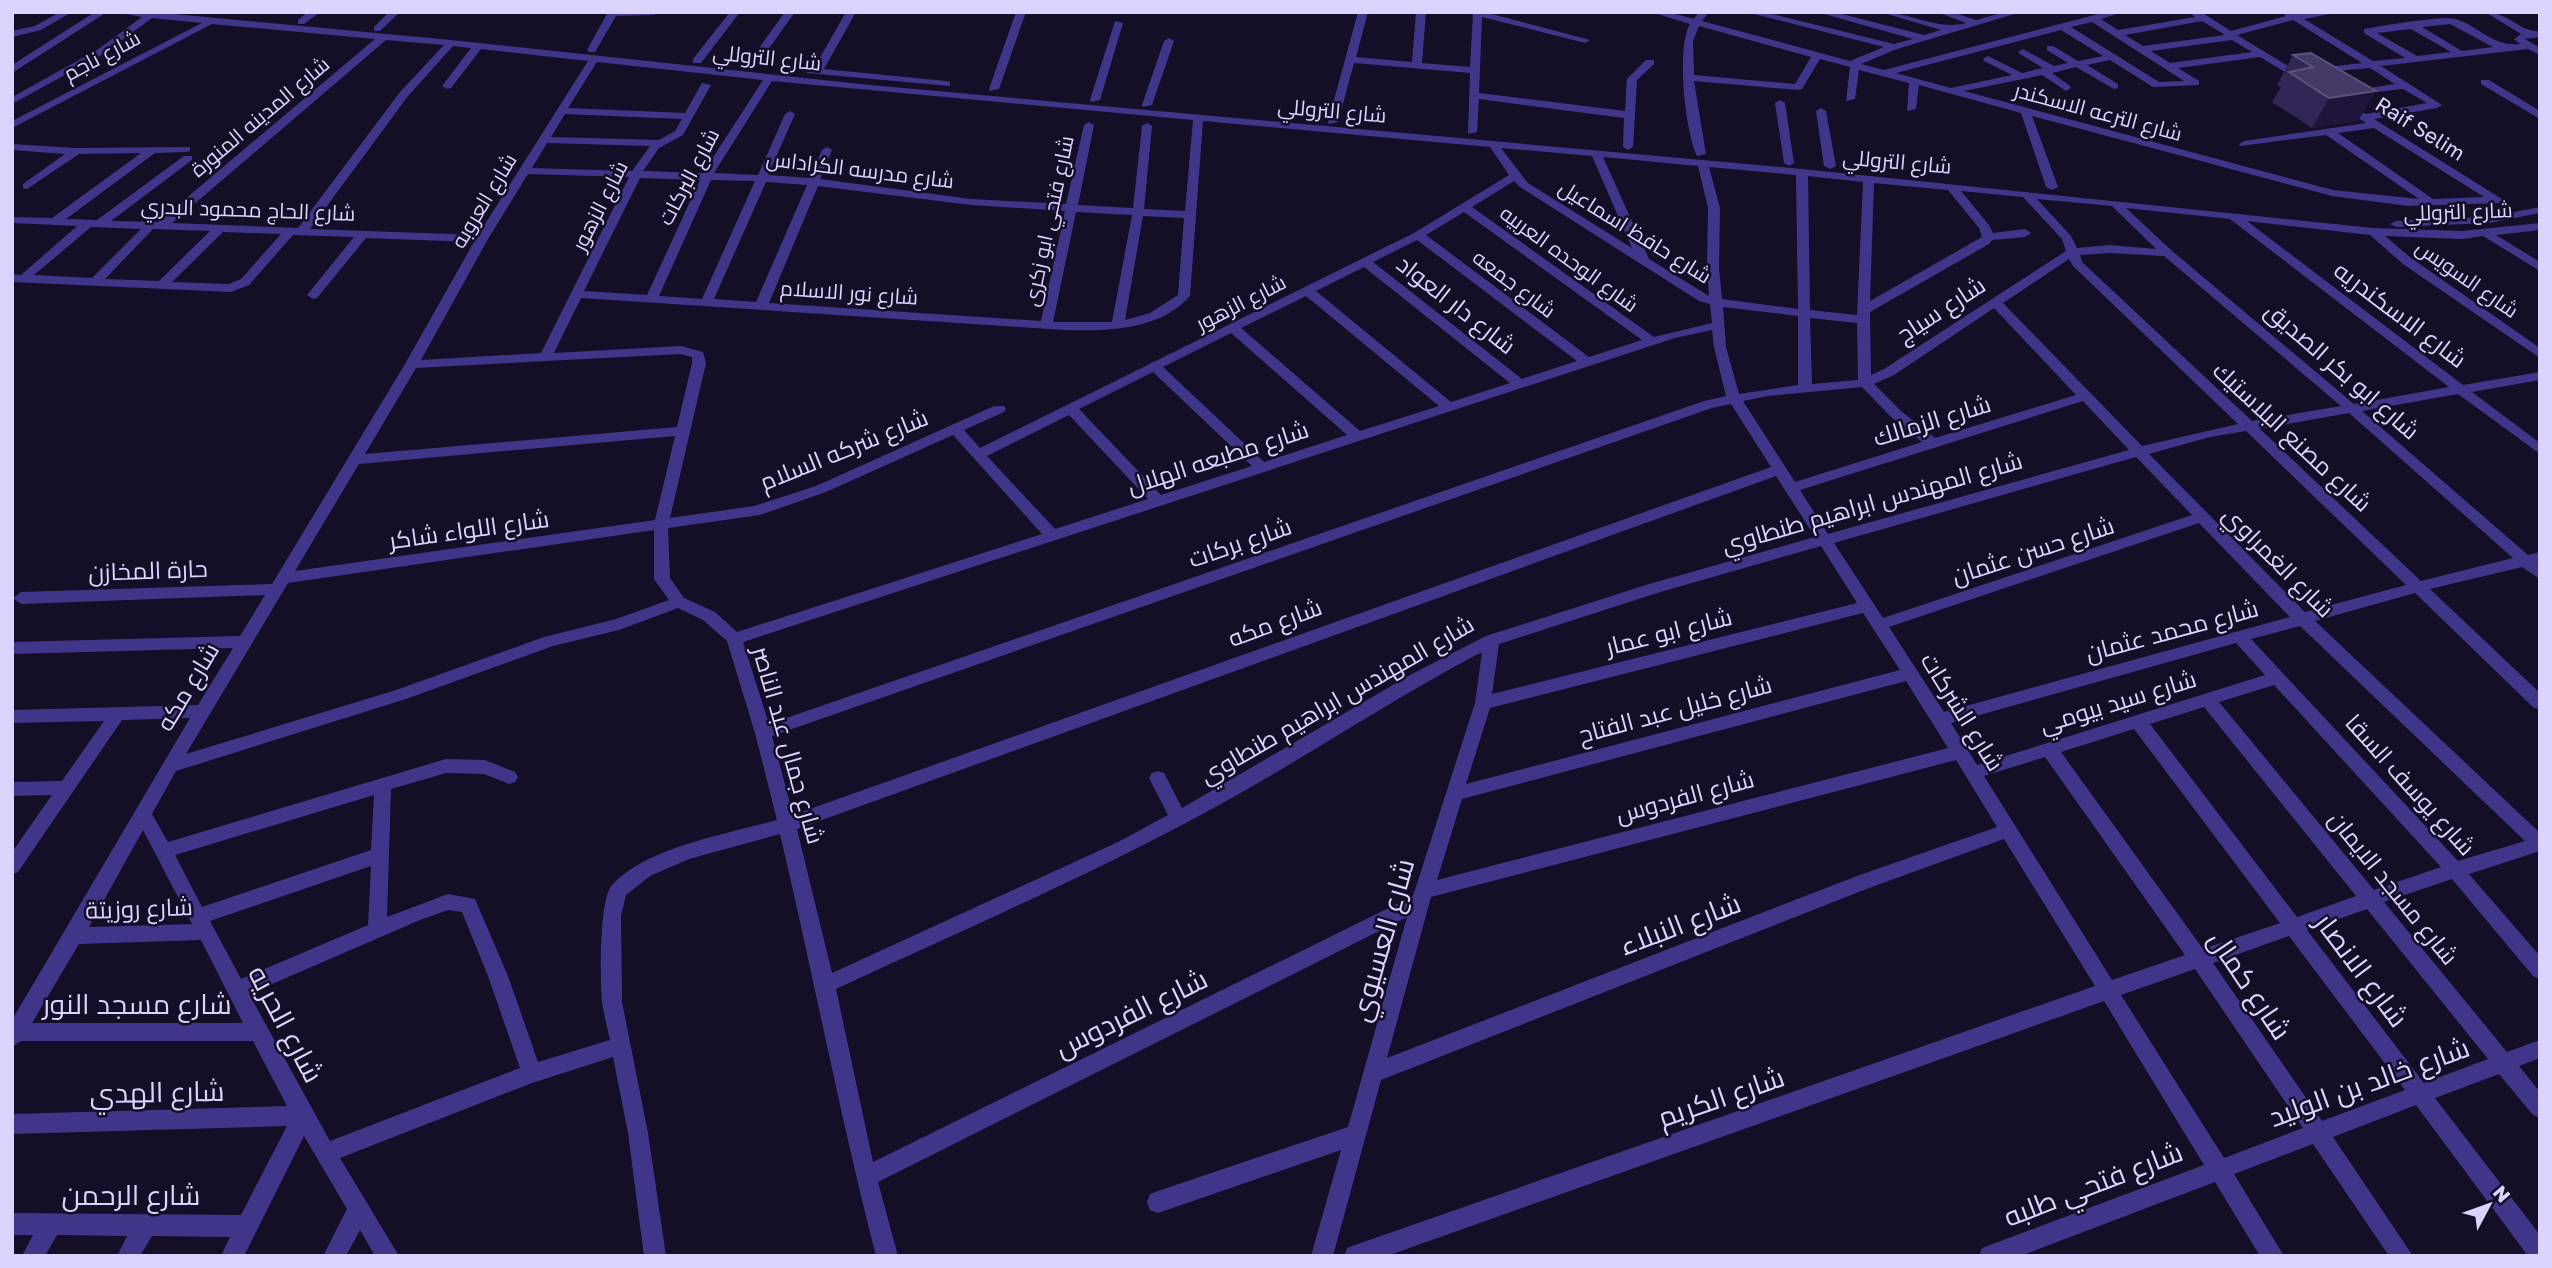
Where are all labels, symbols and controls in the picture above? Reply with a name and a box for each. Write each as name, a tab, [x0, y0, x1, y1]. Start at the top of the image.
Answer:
street label: شارع ناجم	[59, 24, 145, 88]
street label: شارع التروللي	[711, 38, 823, 80]
street label: شارع المدينه المنورة	[184, 50, 336, 184]
street label: شارع الترعه الاسكندر	[2010, 76, 2185, 148]
street label: Raif Selim	[2371, 90, 2470, 166]
street label: شارع التروللي	[1276, 92, 1388, 132]
street label: شارع البركات	[652, 124, 726, 230]
street label: شارع فتحي ابو زكرى	[1017, 133, 1083, 309]
street label: شارع التروللي	[1841, 143, 1953, 183]
street label: شارع مدرسه الكراداس	[764, 145, 956, 195]
street label: شارع العروبه	[445, 148, 523, 254]
street label: شارع الزهور	[565, 156, 635, 257]
street label: شارع حافظ اسماعيل	[1553, 174, 1717, 290]
street label: شارع الحاج محمود البدري	[140, 192, 356, 230]
street label: شارع التروللي	[2403, 196, 2513, 230]
street label: شارع الوحده العربيه	[1494, 199, 1644, 319]
street label: شارع السويس	[2410, 233, 2524, 325]
street label: شارع جمعه	[1467, 244, 1561, 324]
street label: شارع دار العواد	[1390, 248, 1522, 362]
street label: شارع الاسكندريه	[2327, 255, 2473, 375]
street label: شارع الزهور	[1190, 268, 1291, 338]
street label: شارع سياج	[1890, 269, 1992, 351]
street label: شارع نور الاسلام	[779, 274, 919, 312]
street label: شارع ابو بكر الصديق	[2258, 295, 2426, 447]
street label: شارع مصنع البلاستيك	[2206, 355, 2378, 519]
street label: شارع الزمالك	[1869, 388, 1995, 454]
street label: شارع شركه السلام	[755, 402, 933, 498]
street label: شارع مطبعه الهلال	[1123, 414, 1313, 502]
street label: شارع المهندس ابراهيم طنطاوي	[1718, 445, 2027, 563]
street label: شارع الغمراوي	[2214, 499, 2341, 626]
street label: شارع اللواء شاكر	[385, 503, 551, 557]
street label: شارع بركات	[1184, 510, 1296, 576]
street label: شارع حسن عثمان	[1948, 510, 2118, 592]
street label: حارة المخازن	[88, 553, 208, 587]
street label: شارع مكه	[1224, 591, 1326, 655]
street label: شارع محمد عثمان	[2082, 593, 2262, 669]
street label: شارع ابو عمار	[1601, 601, 1735, 664]
street label: شارع المهندس ابراهيم طنطاوي	[1194, 608, 1481, 793]
street label: شارع مكه	[149, 637, 227, 737]
street label: شارع جمال عبد الناصر	[744, 640, 832, 848]
street label: شارع الشركات	[1913, 647, 2011, 777]
street label: شارع سيد بيومي	[2036, 663, 2201, 744]
street label: شارع خليل عبد الفتاح	[1574, 669, 1776, 751]
street label: شارع يوسف السقا	[2338, 707, 2482, 863]
street label: شارع الفردوس	[1612, 763, 1758, 831]
street label: شارع مسجد الايمان	[2321, 804, 2465, 972]
street label: شارع العسيوي	[1343, 855, 1426, 1027]
street label: شارع النبلاء	[1615, 885, 1746, 964]
street label: شارع روزيتة	[85, 891, 193, 927]
street label: شارع الانصار	[2305, 905, 2416, 1035]
street label: شارع كمال	[2199, 924, 2299, 1047]
street label: شارع الحريه	[239, 960, 331, 1089]
street label: شارع الفردوس	[1049, 961, 1214, 1066]
street label: شارع مسجد النور	[40, 987, 232, 1023]
street label: شارع خالد بن الوليد	[2264, 1030, 2475, 1136]
street label: شارع الكريم	[1653, 1060, 1790, 1137]
street label: شارع الهدي	[89, 1074, 225, 1115]
street label: شارع فتحي طلبه	[1999, 1134, 2189, 1238]
north arrow	[2454, 1170, 2524, 1240]
street label: شارع الرحمن	[62, 1178, 200, 1214]
text: N	[2489, 1181, 2516, 1207]

